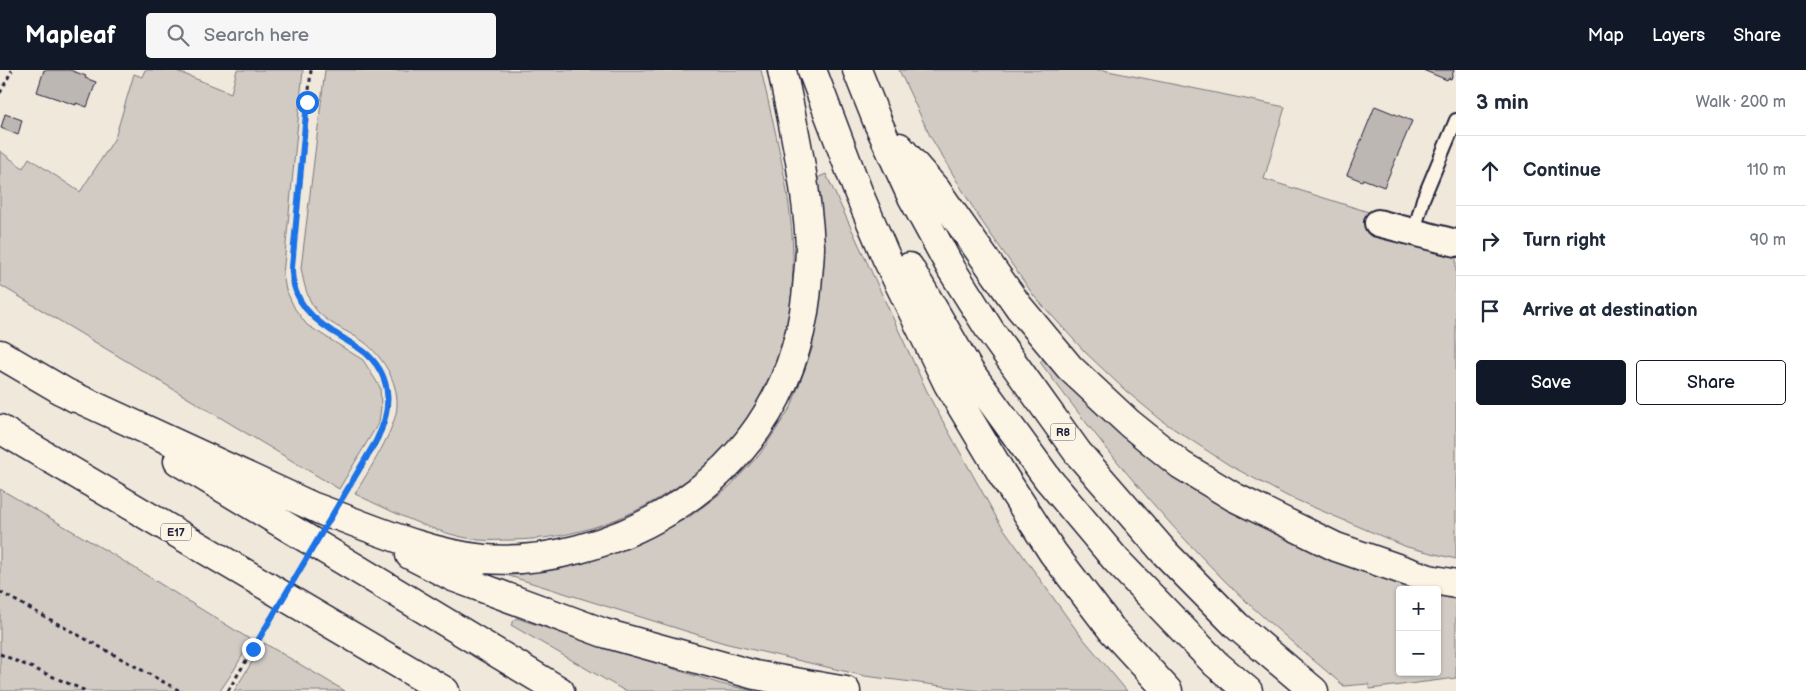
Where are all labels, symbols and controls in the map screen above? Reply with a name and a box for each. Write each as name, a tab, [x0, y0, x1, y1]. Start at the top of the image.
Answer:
search box	[146, 13, 496, 58]
text: Mapleaf	[25, 21, 116, 50]
icon: search	[164, 21, 192, 49]
text: Search here	[204, 24, 309, 47]
text: Map	[1588, 25, 1624, 46]
text: Layers	[1652, 25, 1705, 46]
text: Share	[1733, 25, 1781, 46]
text: 3 min	[1476, 90, 1529, 115]
route start	[296, 91, 319, 114]
text: Walk · 200 m	[1696, 93, 1786, 112]
icon: ahead	[1476, 157, 1504, 185]
text: Continue	[1523, 159, 1601, 182]
text: 110 m	[1747, 161, 1786, 180]
icon: right	[1476, 227, 1504, 255]
text: Turn right	[1523, 229, 1606, 252]
text: 90 m	[1750, 231, 1786, 250]
icon: arrive	[1476, 297, 1504, 325]
text: Arrive at destination	[1523, 299, 1698, 322]
button: Save	[1476, 360, 1626, 405]
button: Share	[1636, 360, 1786, 405]
road number: R8	[1050, 424, 1076, 441]
road number: E17	[161, 524, 191, 541]
map controls	[1396, 586, 1441, 676]
button: +	[1396, 586, 1441, 631]
button: −	[1396, 631, 1441, 676]
route end	[242, 638, 265, 661]

